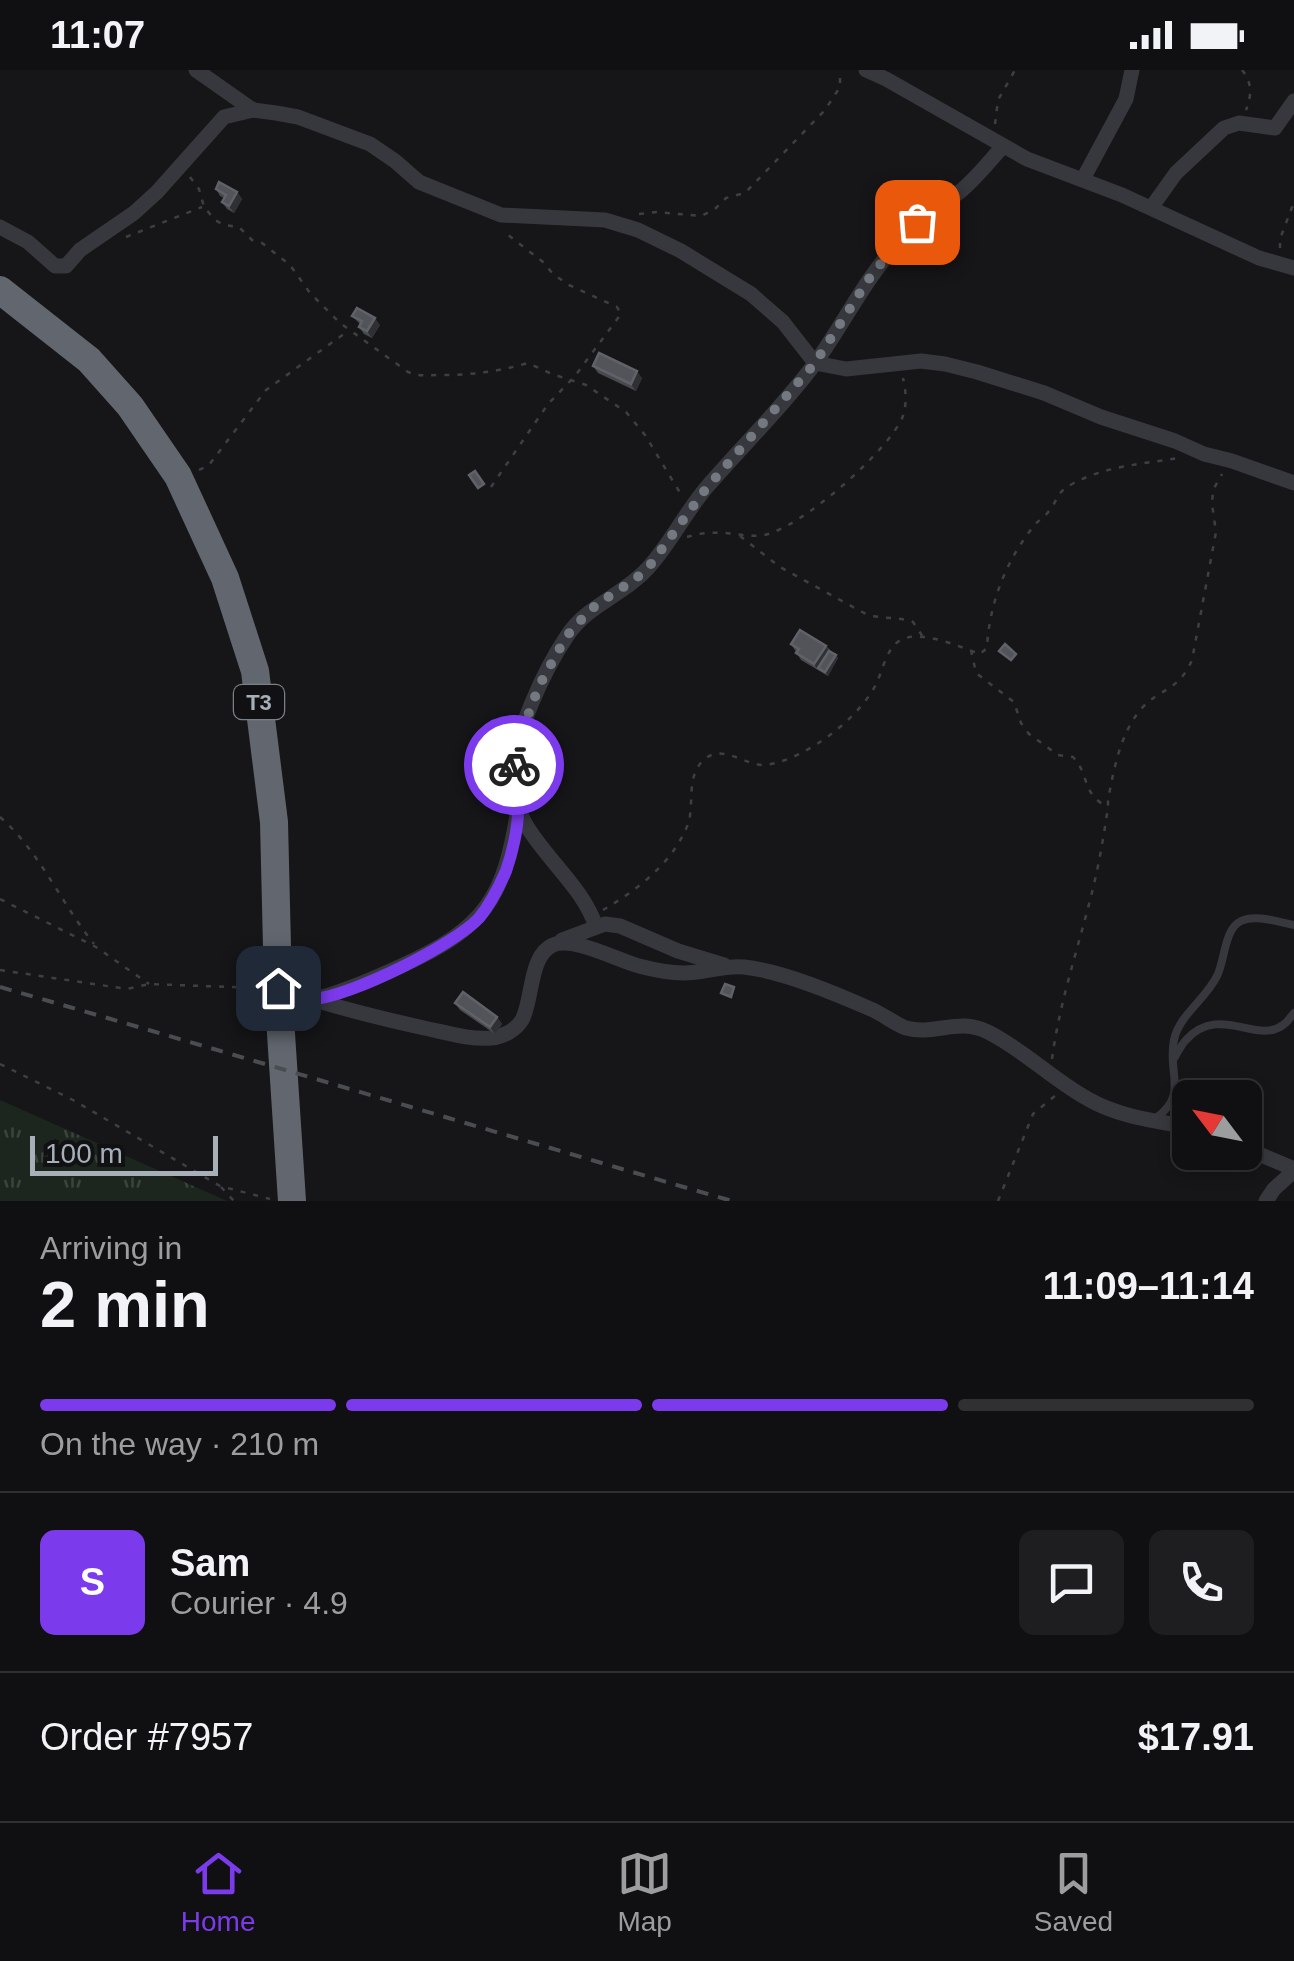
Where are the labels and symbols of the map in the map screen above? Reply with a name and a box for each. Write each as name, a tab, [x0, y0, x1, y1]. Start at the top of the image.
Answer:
pin	[875, 180, 960, 265]
road number: T3	[234, 685, 284, 719]
courier	[464, 715, 564, 815]
pin	[236, 946, 321, 1031]
north arrow	[1172, 1080, 1262, 1170]
scale bar	[30, 1131, 218, 1176]

